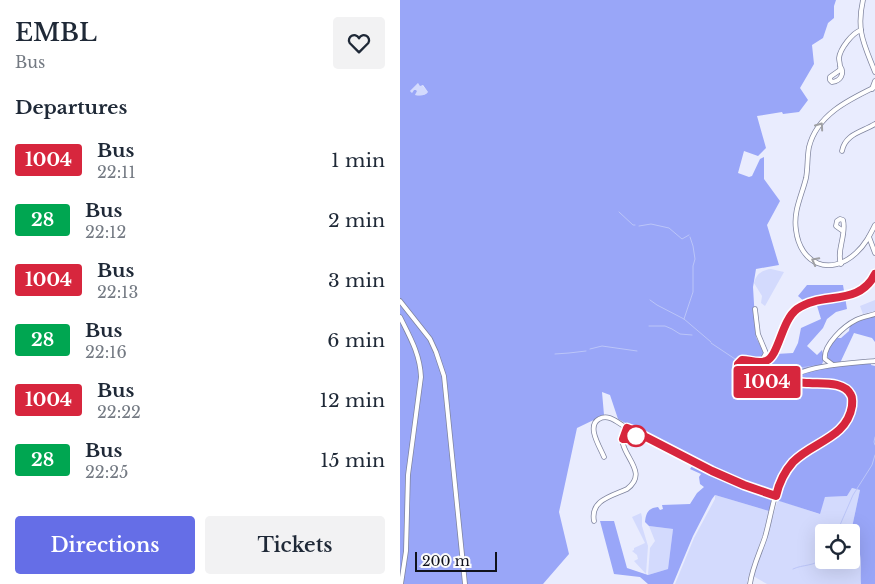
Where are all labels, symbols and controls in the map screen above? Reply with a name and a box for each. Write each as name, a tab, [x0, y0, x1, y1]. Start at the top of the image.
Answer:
button: heart	[333, 17, 385, 69]
text: EMBL	[15, 18, 97, 47]
text: Bus	[15, 52, 45, 72]
text: Departures	[15, 96, 127, 119]
one-way arrow	[814, 122, 823, 132]
text: Bus	[97, 139, 134, 162]
text: 1004	[25, 149, 72, 171]
text: 1 min	[331, 149, 385, 172]
text: 22:11	[97, 162, 136, 182]
text: Bus	[85, 199, 122, 222]
text: 28	[31, 209, 54, 231]
text: 2 min	[328, 209, 385, 232]
text: 22:12	[85, 222, 126, 242]
one-way arrow	[811, 257, 820, 267]
text: Bus	[97, 259, 134, 282]
text: 1004	[25, 269, 72, 291]
text: 3 min	[328, 269, 385, 292]
text: 22:13	[97, 282, 138, 302]
text: Bus	[85, 319, 122, 342]
text: 28	[31, 329, 54, 351]
text: 6 min	[327, 329, 385, 352]
text: 22:16	[85, 342, 127, 362]
line badge: 1004	[732, 366, 802, 398]
text: 1004	[744, 371, 790, 393]
text: Bus	[97, 379, 134, 402]
text: 1004	[25, 389, 72, 411]
text: 12 min	[319, 389, 385, 412]
text: 22:22	[97, 402, 141, 422]
unlabelled marker	[625, 425, 647, 447]
text: Bus	[85, 439, 122, 462]
text: 28	[31, 449, 54, 471]
text: 15 min	[320, 449, 385, 472]
text: 22:25	[85, 462, 128, 482]
button: Directions	[15, 516, 195, 574]
button: Tickets	[205, 516, 385, 574]
map controls	[815, 524, 860, 569]
button: locate	[815, 524, 860, 569]
scale bar	[415, 549, 498, 572]
text: 200 m	[422, 552, 470, 570]

